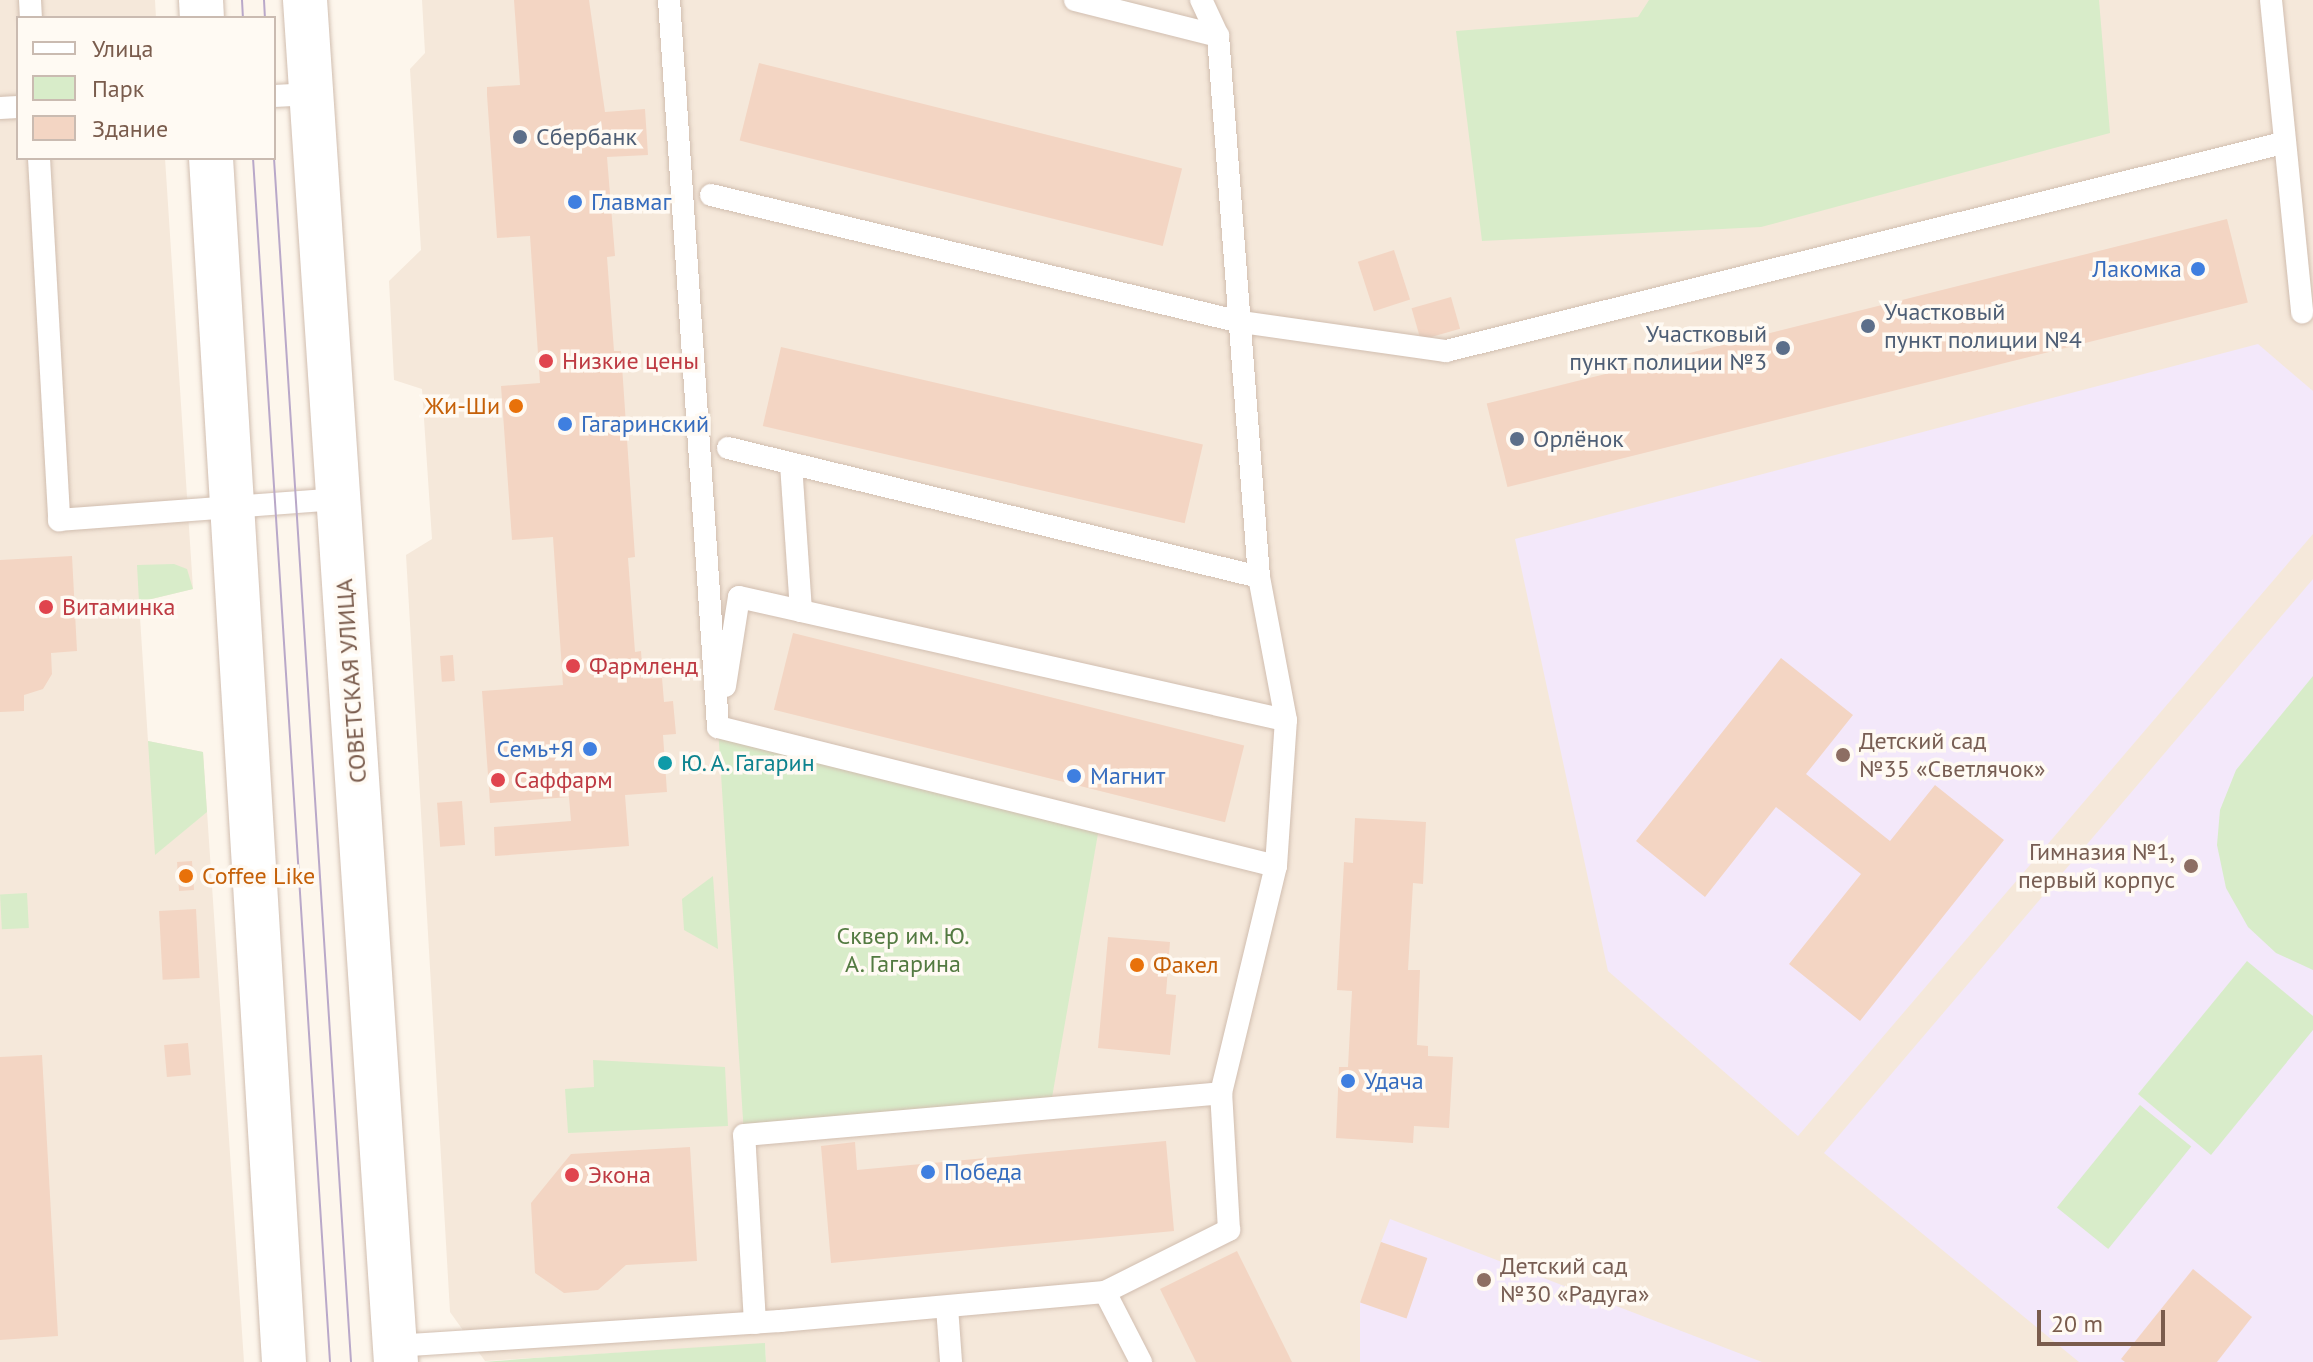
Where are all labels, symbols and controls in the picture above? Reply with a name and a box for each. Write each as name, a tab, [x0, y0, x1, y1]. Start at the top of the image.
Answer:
legend	[16, 16, 276, 160]
text: Улица	[92, 33, 153, 64]
text: Парк	[92, 73, 144, 104]
text: Здание	[92, 113, 168, 144]
place label: Сбербанк	[536, 123, 637, 151]
marker: Сбербанк	[511, 128, 529, 146]
place label: Главмаг	[591, 188, 671, 216]
marker: Главмаг	[566, 193, 584, 211]
place label: Лакомка	[2092, 255, 2182, 283]
marker: Лакомка	[2189, 260, 2207, 278]
place label: Участковый пункт полиции №4	[1884, 298, 2083, 354]
marker: Участковый пункт полиции №4	[1859, 317, 1877, 335]
place label: Участковый пункт полиции №3	[1568, 320, 1767, 376]
marker: Участковый пункт полиции №3	[1774, 339, 1792, 357]
place label: Низкие цены	[562, 347, 699, 375]
marker: Низкие цены	[537, 352, 555, 370]
place label: Жи-Ши	[425, 392, 500, 420]
marker: Жи-Ши	[507, 397, 525, 415]
place label: Гагаринский	[581, 410, 709, 438]
marker: Гагаринский	[556, 415, 574, 433]
place label: Орлёнок	[1533, 425, 1624, 453]
marker: Орлёнок	[1508, 430, 1526, 448]
street label: СОВЕТСКАЯ УЛИЦА	[329, 578, 373, 784]
place label: Витаминка	[62, 593, 175, 621]
marker: Витаминка	[37, 598, 55, 616]
place label: Фармленд	[589, 652, 698, 680]
marker: Фармленд	[564, 657, 582, 675]
place label: Детский сад №35 «Светлячок»	[1859, 727, 2046, 783]
place label: Семь+Я	[497, 735, 574, 763]
marker: Семь+Я	[581, 740, 599, 758]
marker: Детский сад №35 «Светлячок»	[1834, 746, 1852, 764]
place label: Ю. А. Гагарин	[681, 749, 819, 777]
marker: Ю. А. Гагарин	[656, 754, 674, 772]
place label: Магнит	[1090, 762, 1165, 790]
place label: Саффарм	[514, 766, 613, 794]
marker: Магнит	[1065, 767, 1083, 785]
marker: Саффарм	[489, 771, 507, 789]
place label: Гимназия №1, первый корпус	[2018, 838, 2175, 894]
marker: Гимназия №1, первый корпус	[2182, 857, 2200, 875]
place label: Coffee Like	[202, 862, 315, 890]
marker: Coffee Like	[177, 867, 195, 885]
park label: Сквер им. Ю. А. Гагарина	[836, 922, 970, 978]
place label: Факел	[1153, 951, 1219, 979]
marker: Факел	[1128, 956, 1146, 974]
place label: Удача	[1364, 1067, 1424, 1095]
marker: Удача	[1339, 1072, 1357, 1090]
place label: Победа	[944, 1158, 1022, 1186]
place label: Экона	[588, 1161, 651, 1189]
marker: Победа	[919, 1163, 937, 1181]
marker: Экона	[563, 1166, 581, 1184]
place label: Детский сад №30 «Радуга»	[1500, 1252, 1649, 1308]
marker: Детский сад №30 «Радуга»	[1475, 1271, 1493, 1289]
scale bar	[2041, 1294, 2169, 1344]
text: 20 m	[2051, 1308, 2103, 1339]

